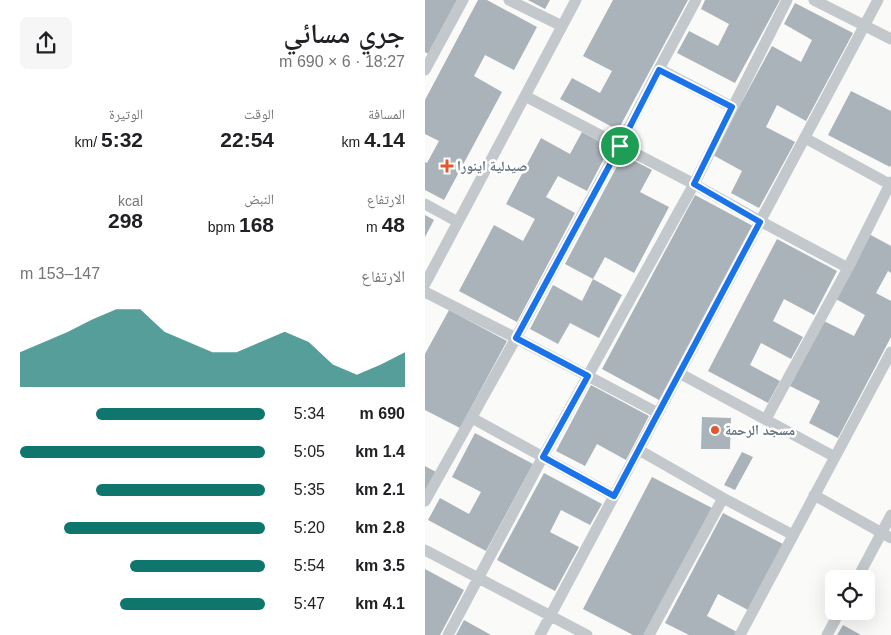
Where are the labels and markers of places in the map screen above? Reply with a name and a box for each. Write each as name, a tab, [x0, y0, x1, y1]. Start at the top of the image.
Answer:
pin	[599, 125, 641, 167]
place label: صيدلية اينورا	[457, 158, 527, 174]
marker: صيدلية اينورا	[441, 160, 453, 172]
place label: مسجد الرحمة	[725, 422, 795, 438]
marker: مسجد الرحمة	[709, 424, 721, 436]

